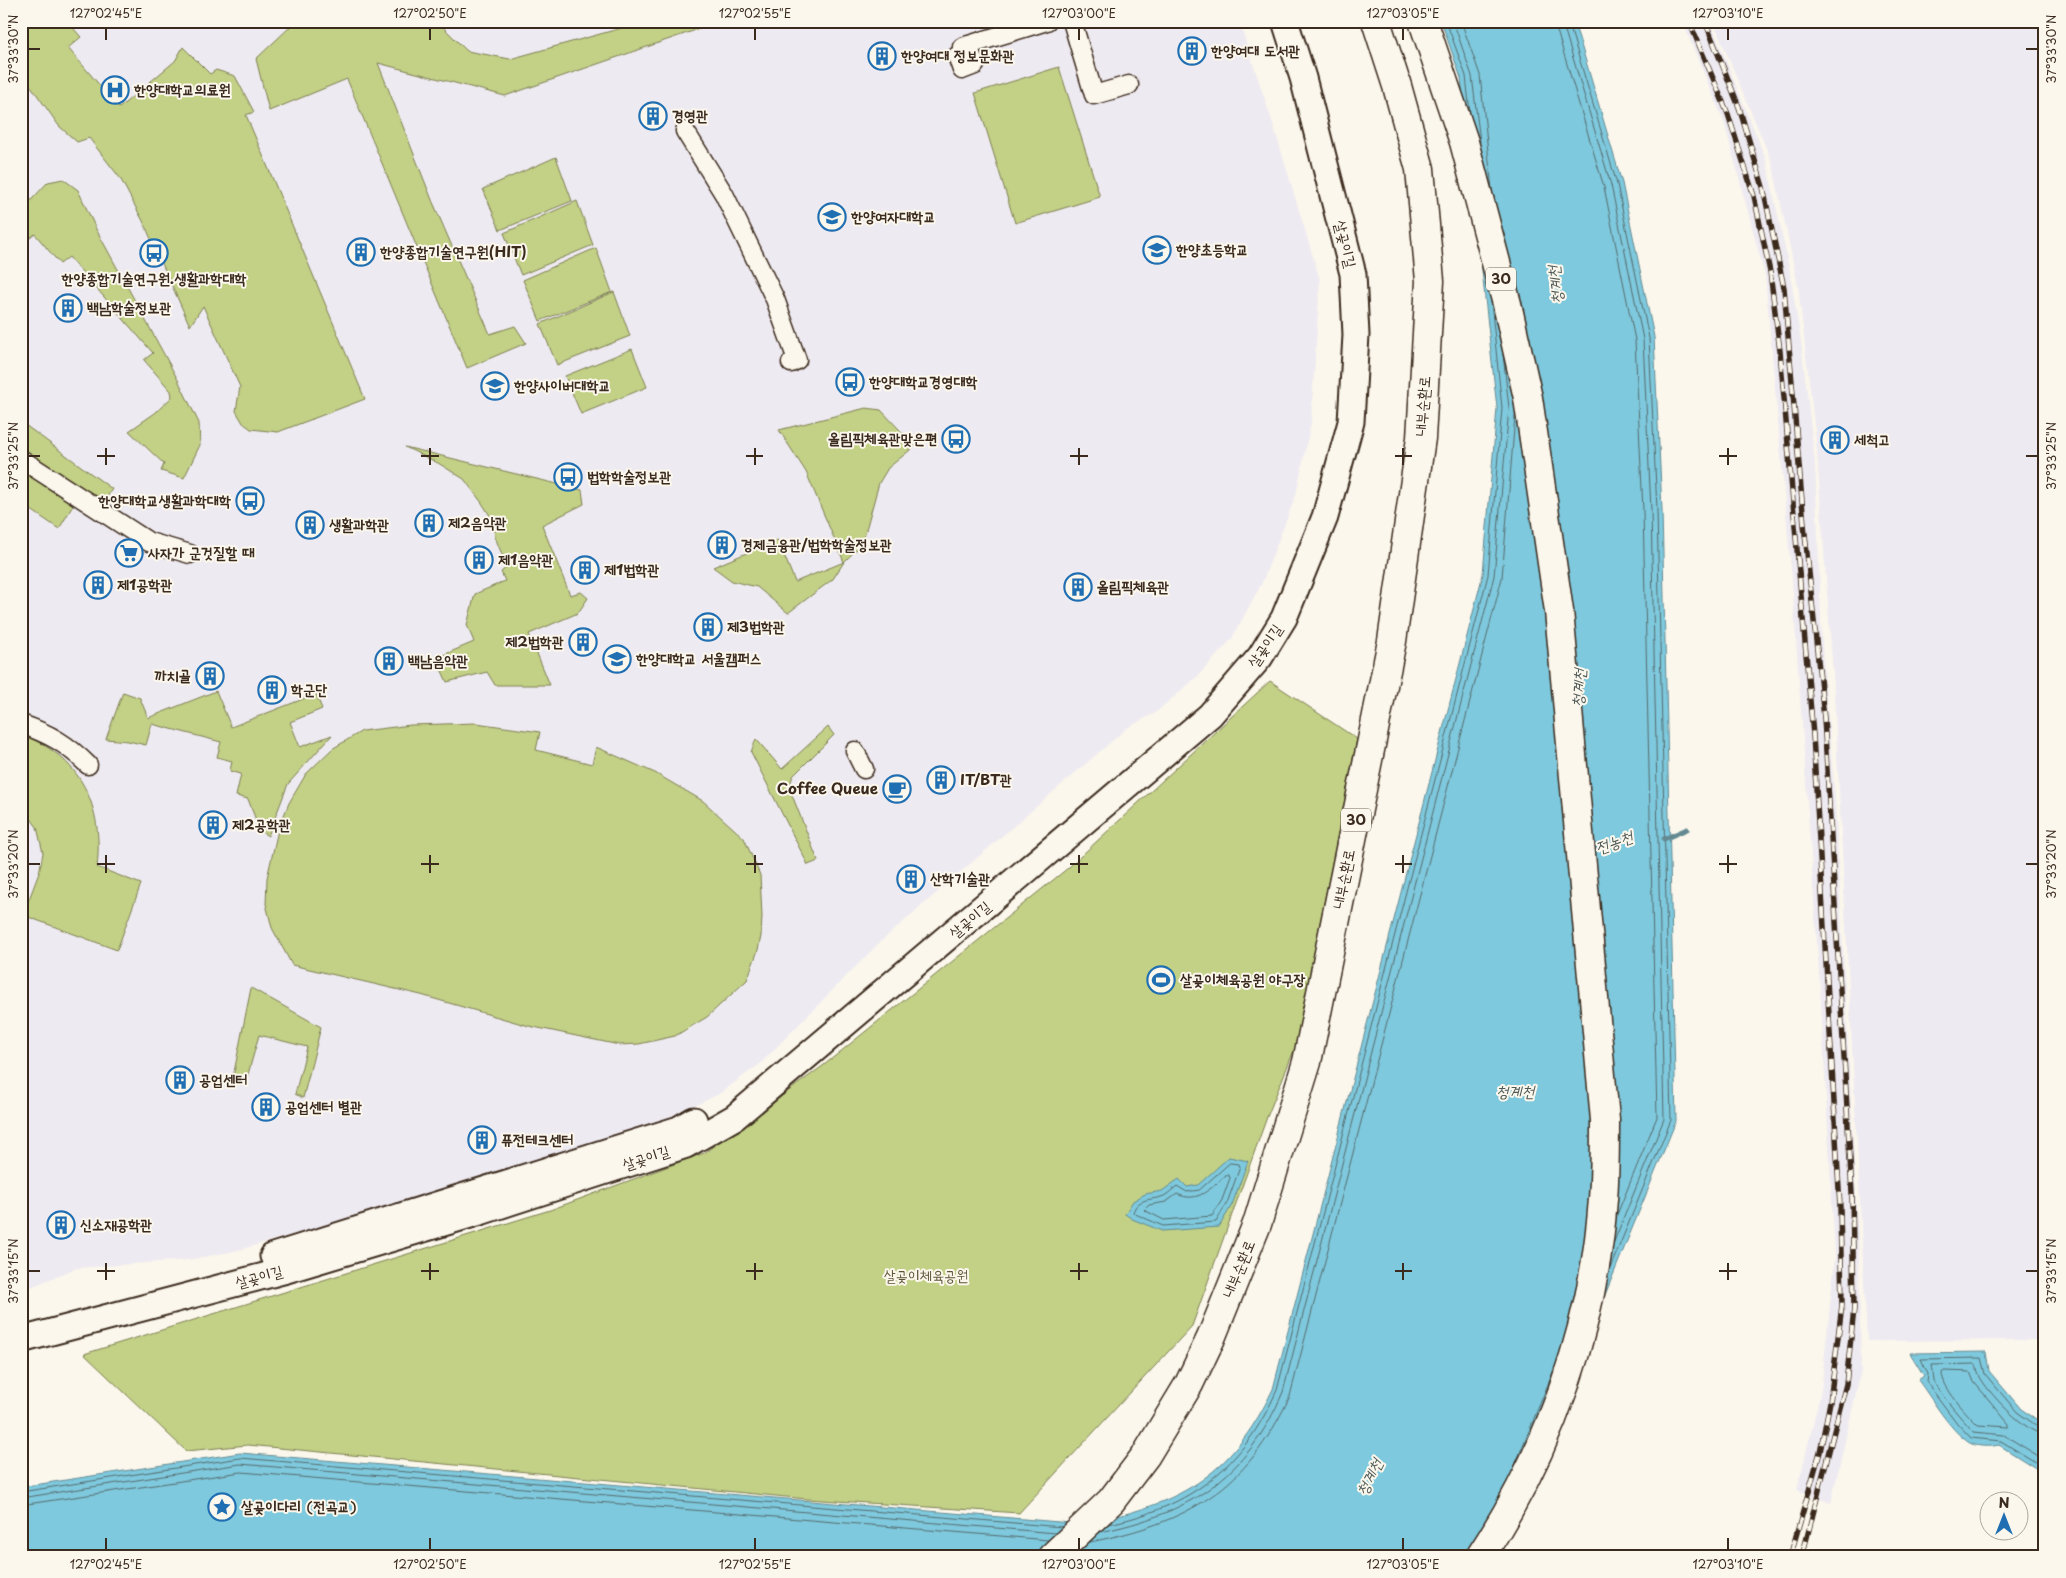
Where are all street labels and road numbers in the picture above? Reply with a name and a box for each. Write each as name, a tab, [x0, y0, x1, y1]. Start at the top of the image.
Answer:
street label: 살곶이길	[1329, 217, 1363, 270]
road number: 30	[1486, 268, 1516, 290]
street label: 내부순환로	[1408, 375, 1435, 437]
street label: 살곶이길	[1241, 619, 1287, 672]
road number: 30	[1341, 808, 1371, 832]
street label: 내부순환로	[1325, 847, 1360, 911]
street label: 살곶이길	[943, 895, 995, 943]
street label: 살곶이길	[619, 1138, 672, 1175]
street label: 내부순환로	[1216, 1236, 1260, 1301]
street label: 살곶이길	[232, 1258, 285, 1293]

